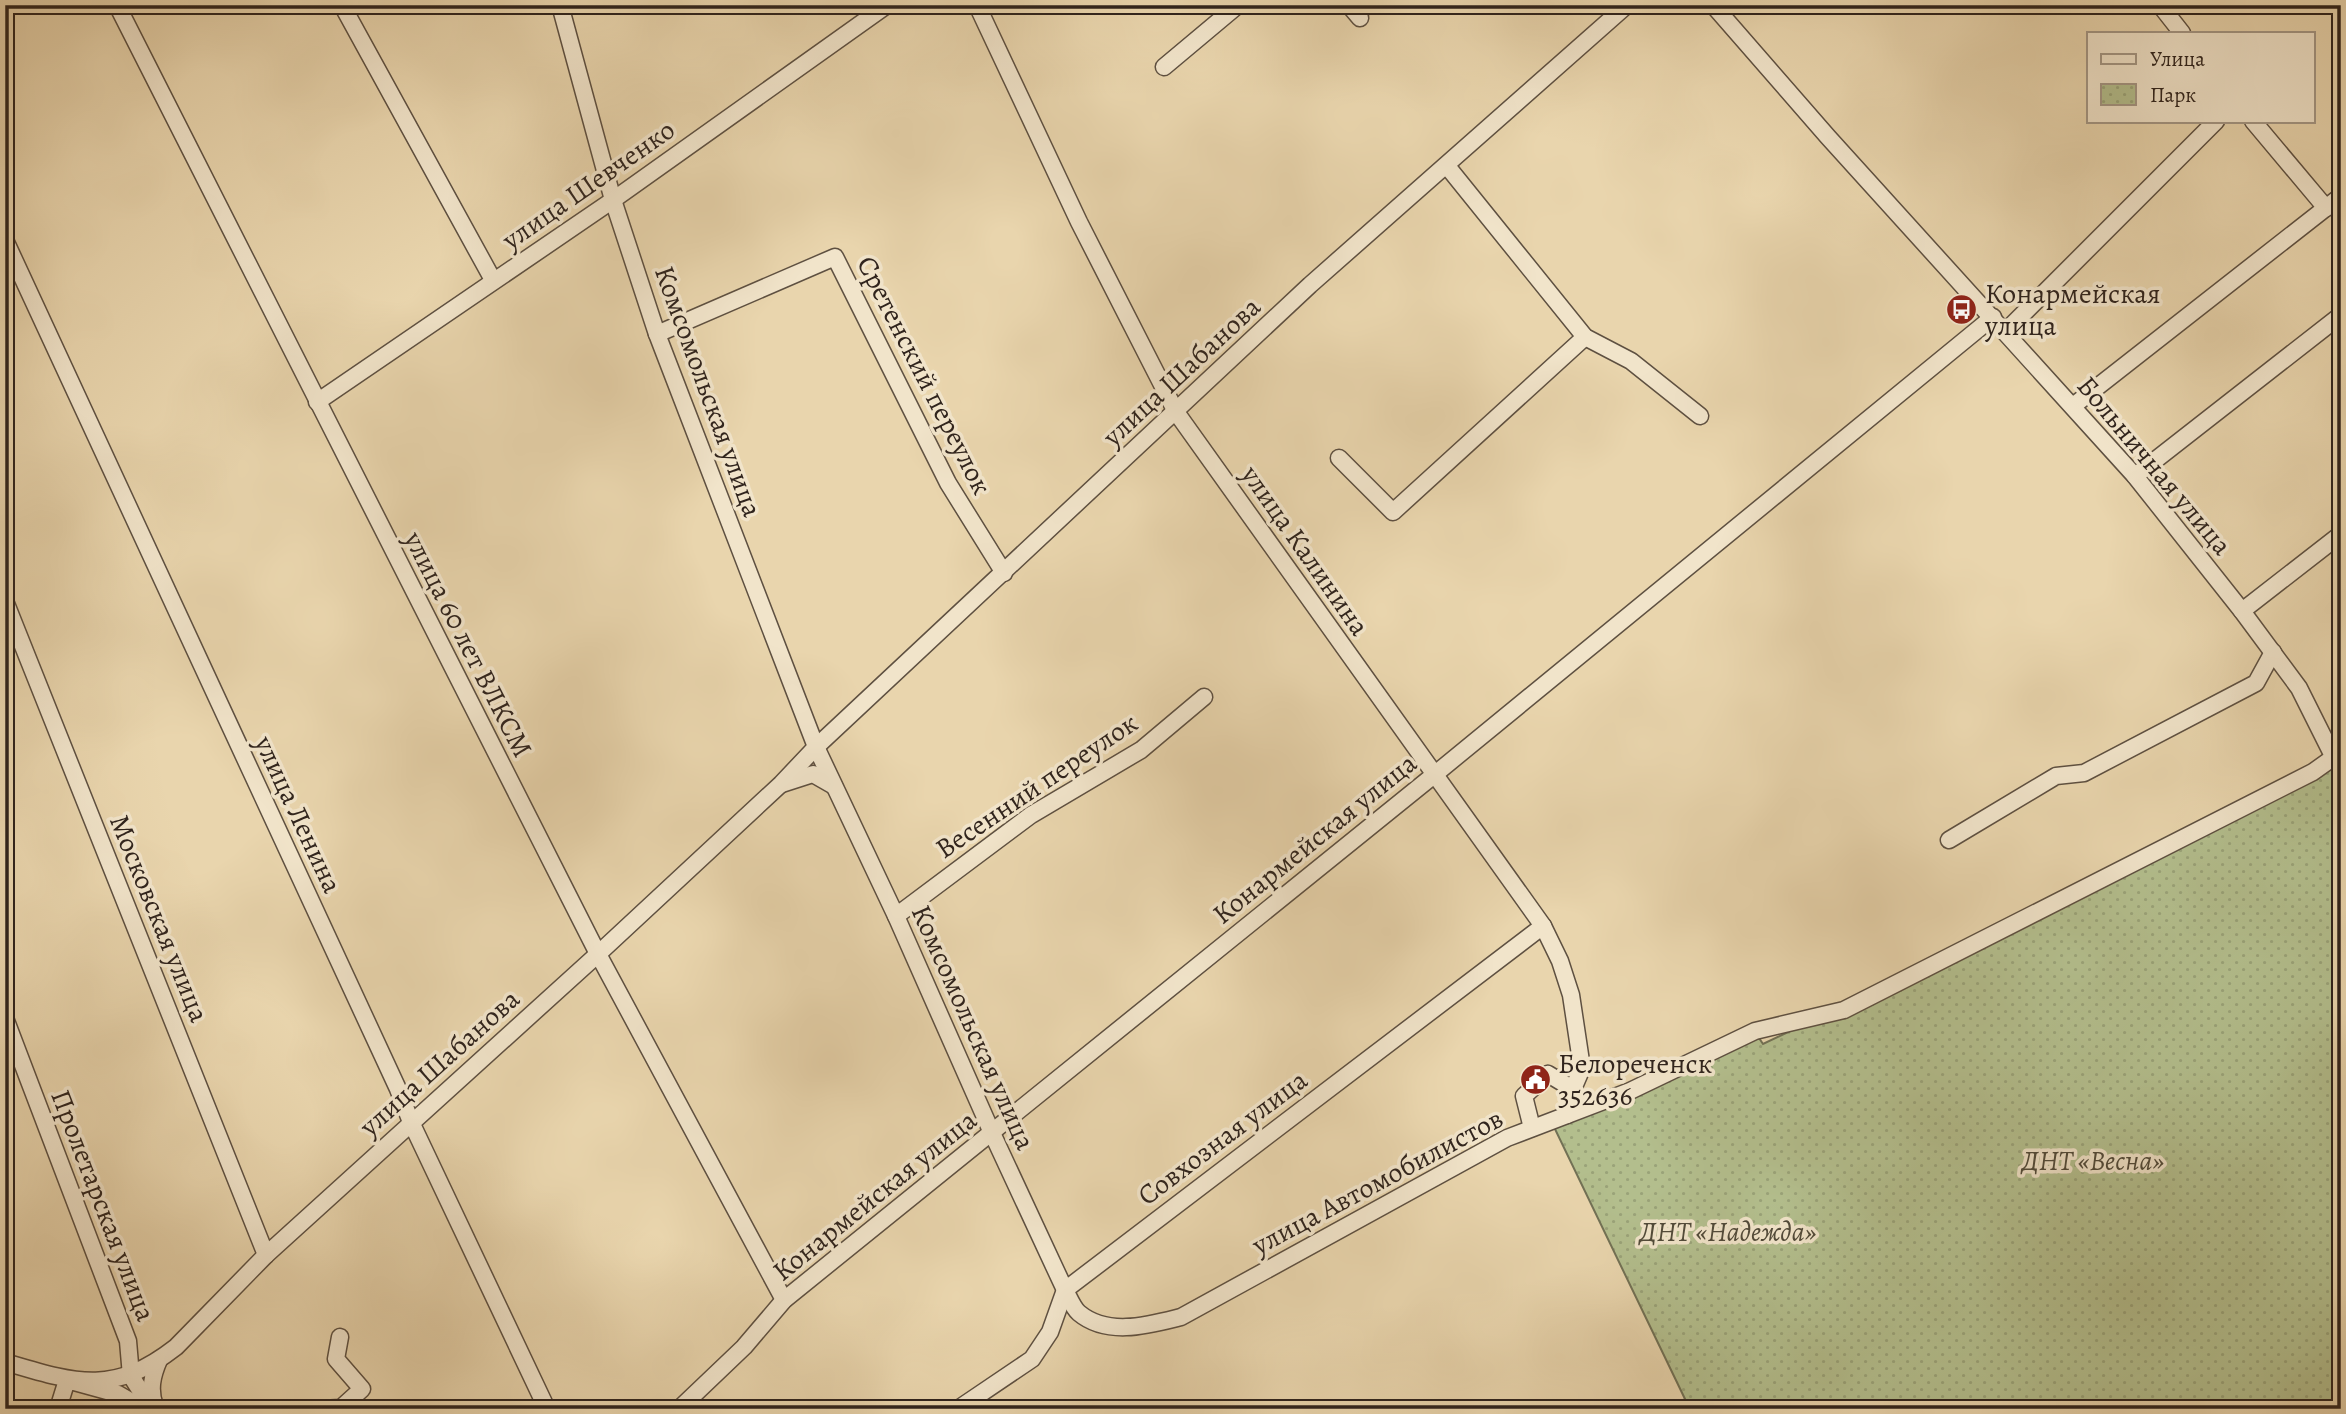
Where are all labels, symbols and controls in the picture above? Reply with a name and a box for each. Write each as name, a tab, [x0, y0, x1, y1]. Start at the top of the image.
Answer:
legend	[2087, 32, 2314, 122]
text: Улица	[2150, 45, 2205, 73]
text: Парк	[2150, 81, 2196, 109]
street label: улица Шевченко	[494, 111, 683, 259]
street label: Сретенский переулок	[847, 250, 1001, 501]
street label: Комсомольская улица	[645, 261, 771, 522]
place label: Конармейская улица	[1984, 275, 2161, 345]
street label: улица Шабанова	[1094, 288, 1269, 456]
bus stop icon: Конармейская улица	[1945, 292, 1979, 326]
street label: Больничная улица	[2068, 368, 2240, 563]
street label: улица Калинина	[1232, 457, 1378, 643]
street label: улица 60 лет ВЛКСМ	[394, 524, 541, 764]
street label: Весенний переулок	[928, 704, 1145, 868]
street label: улица Ленина	[245, 729, 351, 899]
street label: Конармейская улица	[1205, 744, 1425, 933]
street label: Московская улица	[100, 809, 218, 1028]
street label: Комсомольская улица	[902, 899, 1044, 1156]
street label: улица Шабанова	[351, 980, 528, 1146]
place label: Белореченск 352636	[1558, 1045, 1712, 1115]
street label: Совхозная улица	[1130, 1061, 1315, 1214]
public building icon: Белореченск 352636	[1518, 1062, 1552, 1096]
street label: Пролетарская улица	[41, 1084, 165, 1327]
street label: улица Автомобилистов	[1244, 1100, 1510, 1265]
street label: Конармейская улица	[765, 1101, 985, 1290]
park label: ДНТ «Весна»	[2020, 1142, 2164, 1180]
park label: ДНТ «Надежда»	[1638, 1213, 1816, 1251]

